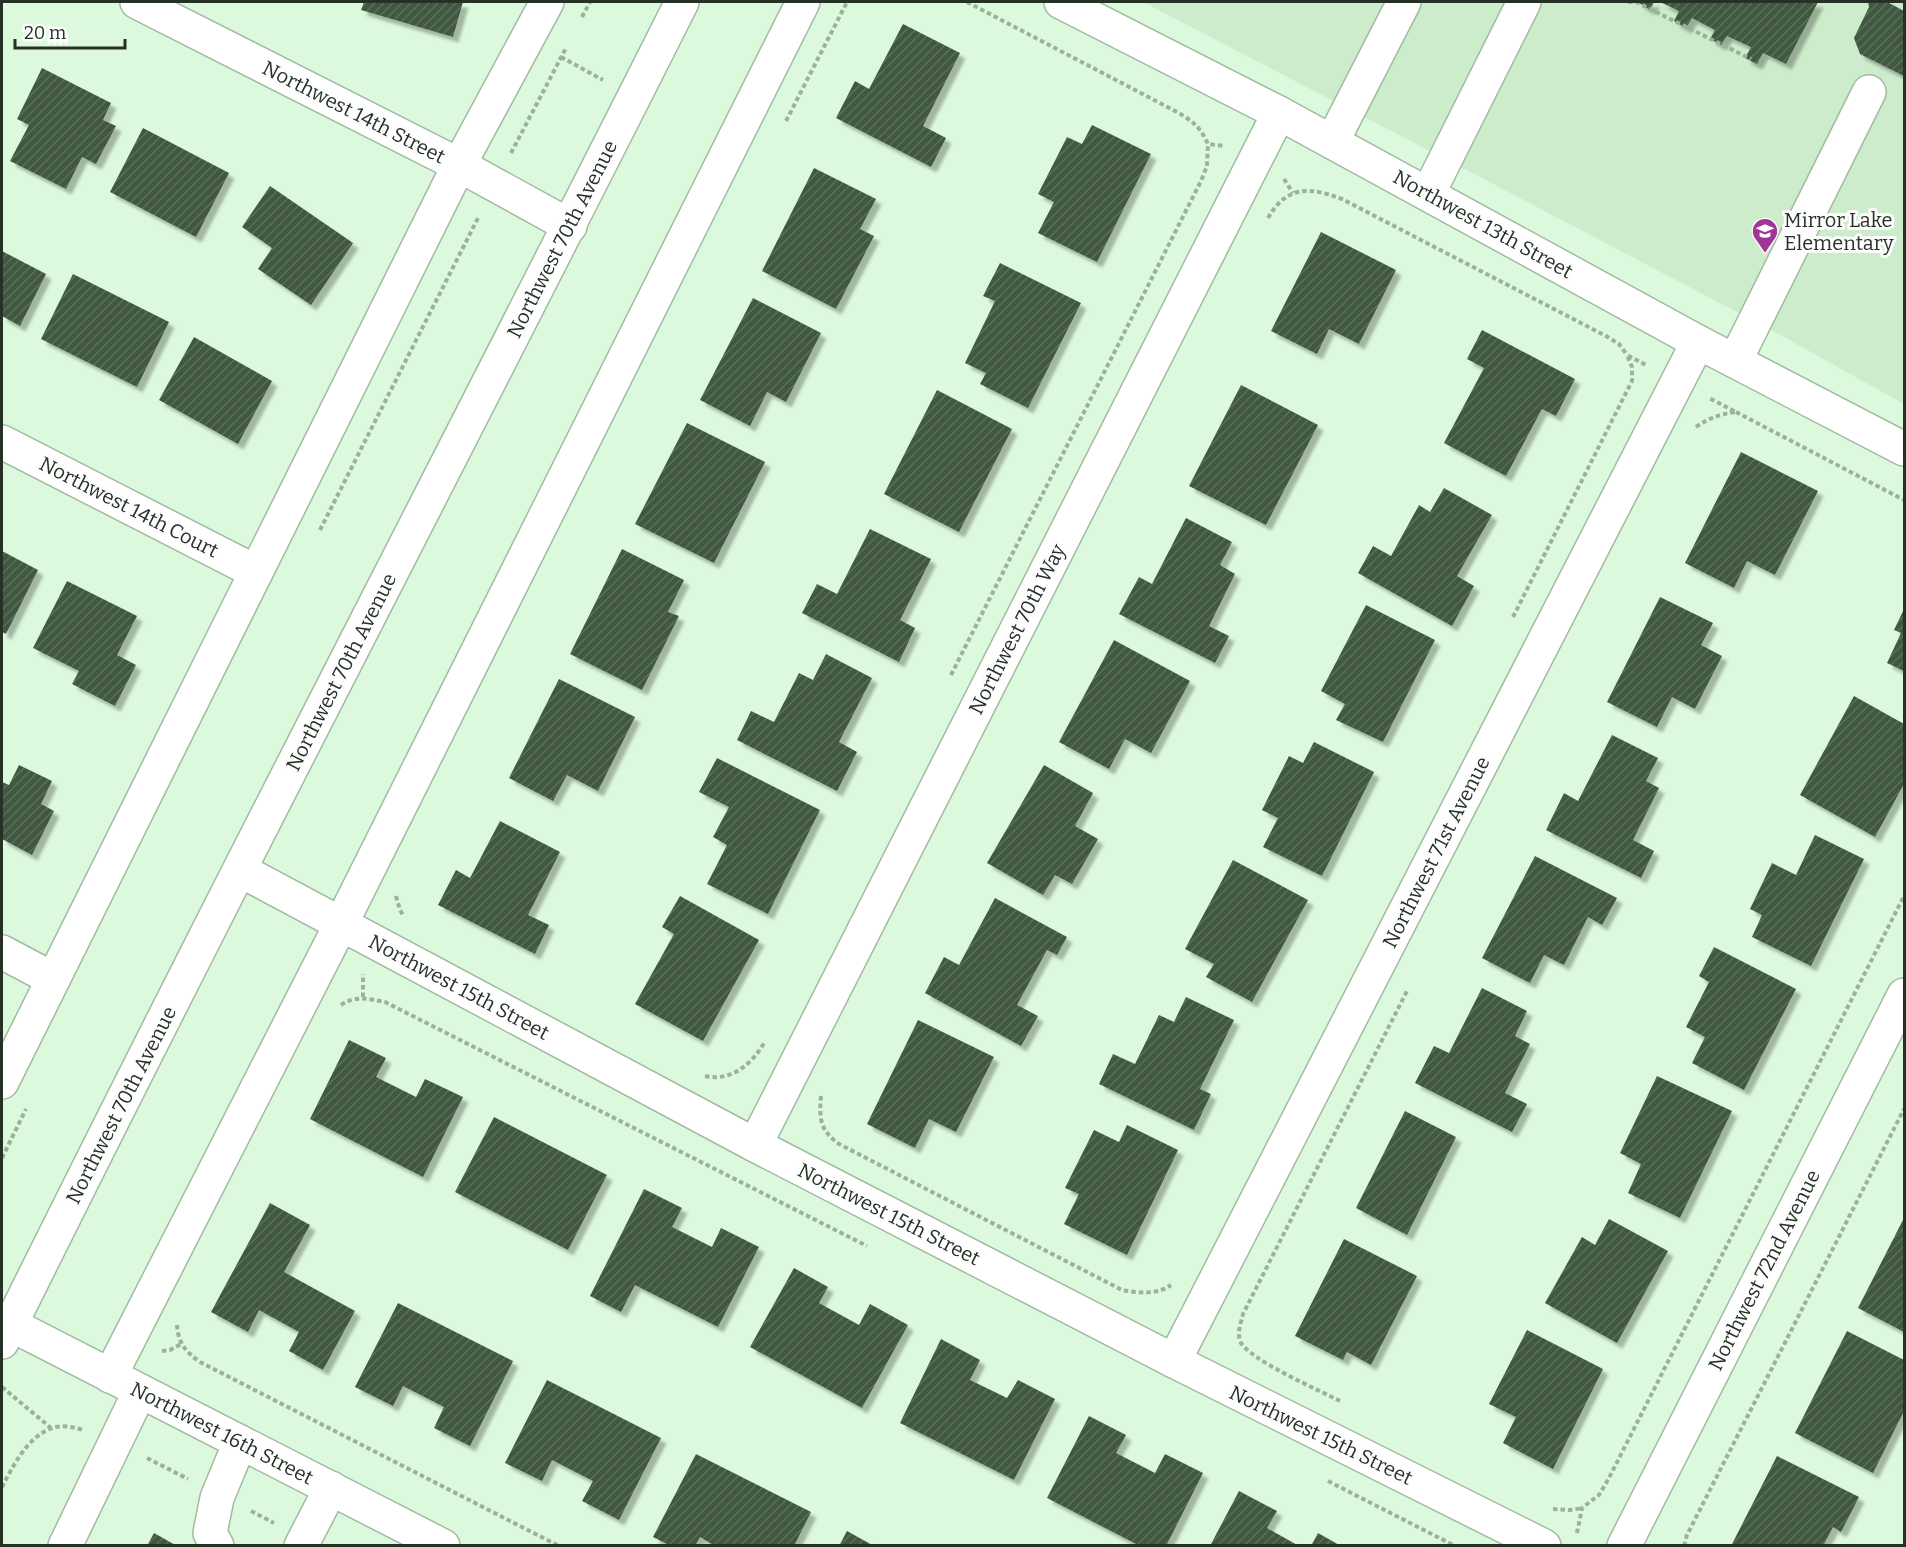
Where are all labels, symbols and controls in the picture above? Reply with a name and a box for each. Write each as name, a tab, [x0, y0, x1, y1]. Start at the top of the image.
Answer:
scale bar	[15, 12, 124, 50]
text: 20 m	[24, 22, 66, 44]
street label: Northwest 14th Street	[259, 55, 449, 169]
street label: Northwest 70th Avenue	[502, 136, 622, 342]
street label: Northwest 13th Street	[1389, 165, 1577, 283]
place label: Mirror Lake Elementary	[1784, 208, 1894, 255]
school or university icon: Mirror Lake Elementary	[1750, 216, 1780, 254]
street label: Northwest 14th Court	[35, 451, 223, 563]
street label: Northwest 70th Way	[964, 539, 1071, 718]
street label: Northwest 70th Avenue	[281, 569, 401, 775]
street label: Northwest 71st Avenue	[1377, 752, 1495, 952]
street label: Northwest 15th Street	[365, 929, 553, 1045]
street label: Northwest 70th Avenue	[61, 1002, 181, 1208]
street label: Northwest 15th Street	[794, 1158, 984, 1270]
street label: Northwest 72nd Avenue	[1703, 1166, 1825, 1374]
street label: Northwest 16th Street	[127, 1376, 317, 1490]
street label: Northwest 15th Street	[1225, 1380, 1417, 1490]

